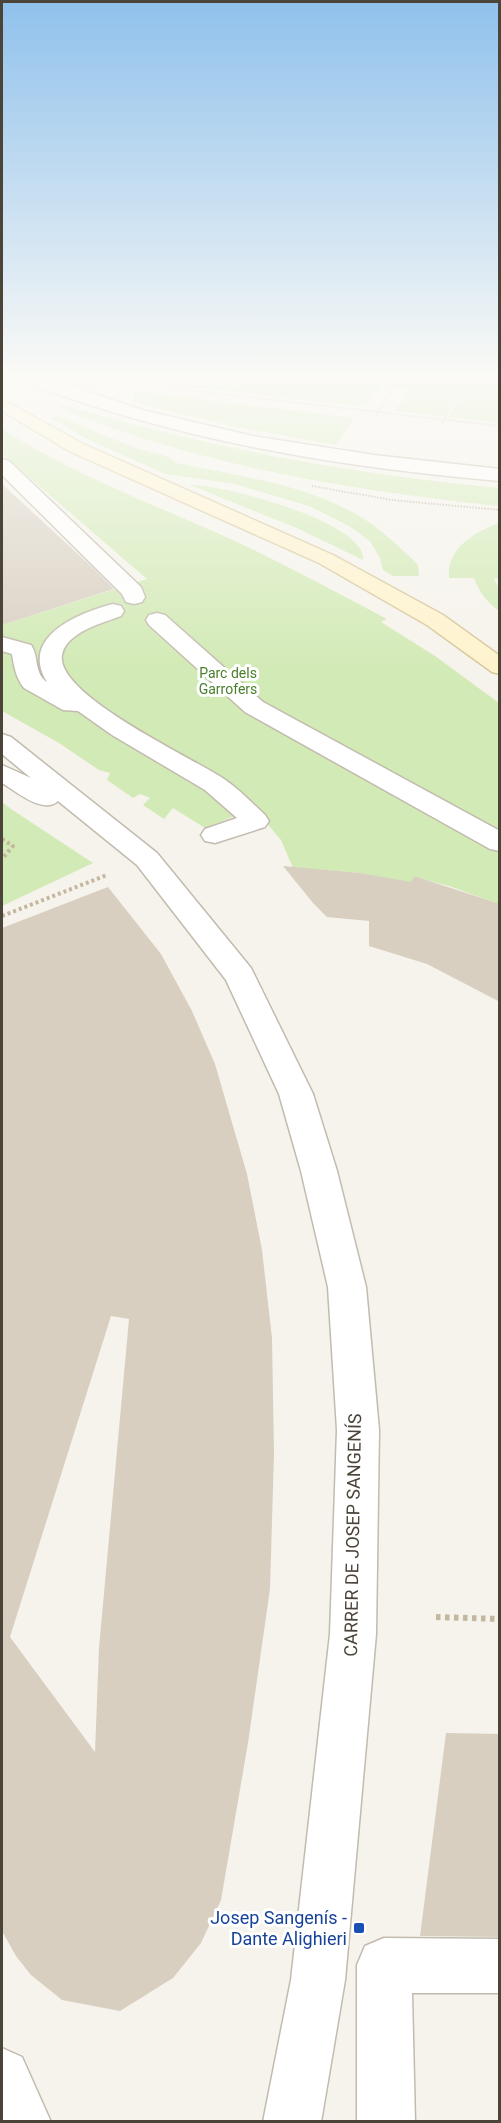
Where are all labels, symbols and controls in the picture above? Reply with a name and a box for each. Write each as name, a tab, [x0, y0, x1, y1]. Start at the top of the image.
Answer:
park label: Parc dels Garrofers	[199, 665, 257, 697]
street label: CARRER DE JOSEP SANGENÍS	[340, 1413, 365, 1657]
place label: Josep Sangenís - Dante Alighieri	[210, 1907, 347, 1949]
marker: Josep Sangenís - Dante Alighieri	[352, 1921, 366, 1935]

